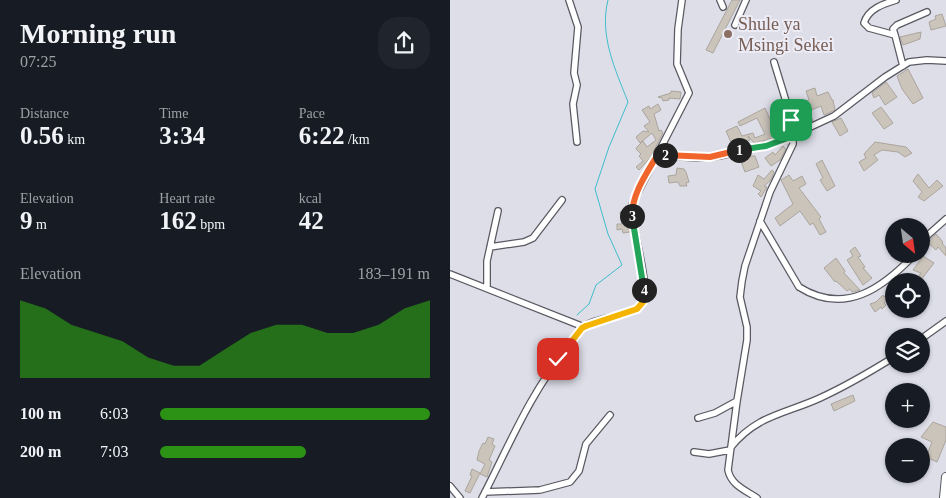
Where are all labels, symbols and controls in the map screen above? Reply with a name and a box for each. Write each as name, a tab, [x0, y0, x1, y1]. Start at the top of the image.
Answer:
place label: Shule ya Msingi Sekei	[738, 14, 834, 55]
button: share	[378, 17, 430, 69]
text: Morning run	[20, 18, 176, 49]
marker: Shule ya Msingi Sekei	[722, 28, 734, 40]
text: 07:25	[20, 53, 56, 70]
pin	[770, 99, 812, 141]
text: Distance	[20, 106, 69, 121]
text: Time	[159, 106, 188, 121]
text: Pace	[299, 106, 325, 121]
icon: arrive	[777, 106, 805, 134]
text: 0.56	[20, 122, 64, 149]
text: 3:34	[159, 122, 205, 149]
text: 6:22	[299, 122, 344, 149]
text: km	[64, 132, 85, 147]
text: /km	[344, 132, 370, 147]
pin: 1	[726, 138, 752, 162]
pin: 2	[652, 142, 678, 168]
text: 1	[736, 143, 743, 158]
text: 2	[662, 148, 669, 163]
text: Elevation	[20, 191, 74, 206]
text: Heart rate	[159, 191, 215, 206]
text: kcal	[299, 191, 322, 206]
pin: 3	[620, 204, 644, 228]
text: 9	[20, 207, 33, 234]
text: 162	[159, 207, 197, 234]
text: 42	[299, 207, 324, 234]
text: 3	[629, 209, 636, 224]
text: m	[33, 217, 47, 232]
text: bpm	[197, 217, 225, 232]
north arrow	[885, 218, 930, 262]
map controls	[885, 218, 930, 483]
text: Elevation	[20, 265, 81, 282]
text: 183–191 m	[358, 265, 430, 282]
button: locate	[885, 273, 930, 318]
pin: 4	[632, 278, 656, 302]
text: 4	[641, 283, 648, 298]
button: layers	[885, 328, 930, 373]
pin	[537, 338, 579, 380]
icon: check	[544, 345, 572, 373]
button: +	[885, 383, 930, 428]
text: 100 m	[20, 405, 61, 422]
text: 6:03	[100, 405, 128, 422]
button: −	[885, 438, 930, 483]
text: 200 m	[20, 443, 61, 460]
text: 7:03	[100, 443, 128, 460]

